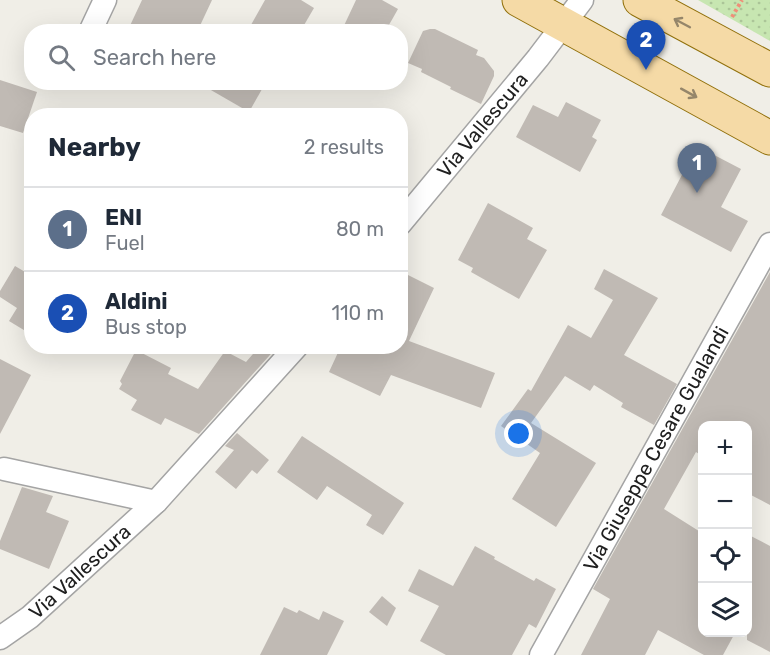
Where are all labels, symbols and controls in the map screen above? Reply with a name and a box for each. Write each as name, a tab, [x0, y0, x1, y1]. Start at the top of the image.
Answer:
one-way arrow	[673, 17, 691, 28]
pin: 2	[626, 20, 666, 70]
search box	[24, 24, 408, 90]
icon: search	[45, 41, 78, 74]
text: Search here	[93, 44, 216, 71]
street label: Via Vallescura	[432, 68, 533, 182]
one-way arrow	[680, 87, 697, 99]
text: Nearby	[48, 132, 141, 163]
text: 2 results	[304, 135, 384, 159]
pin: 1	[678, 144, 716, 193]
text: ENI	[105, 204, 142, 231]
text: 1	[63, 217, 72, 241]
text: 80 m	[336, 217, 384, 241]
text: Fuel	[105, 231, 145, 255]
text: Aldini	[105, 288, 168, 315]
text: 2	[61, 301, 74, 325]
text: 110 m	[332, 301, 384, 325]
text: Bus stop	[105, 315, 187, 339]
street label: Via Giuseppe Cesare Gualandi	[578, 322, 734, 575]
your location	[504, 419, 533, 448]
map controls	[698, 421, 752, 637]
button: +	[698, 421, 752, 475]
button: −	[698, 475, 752, 529]
street label: Via Vallescura	[24, 519, 136, 624]
button: locate	[698, 529, 752, 583]
button: layers	[698, 583, 752, 637]

